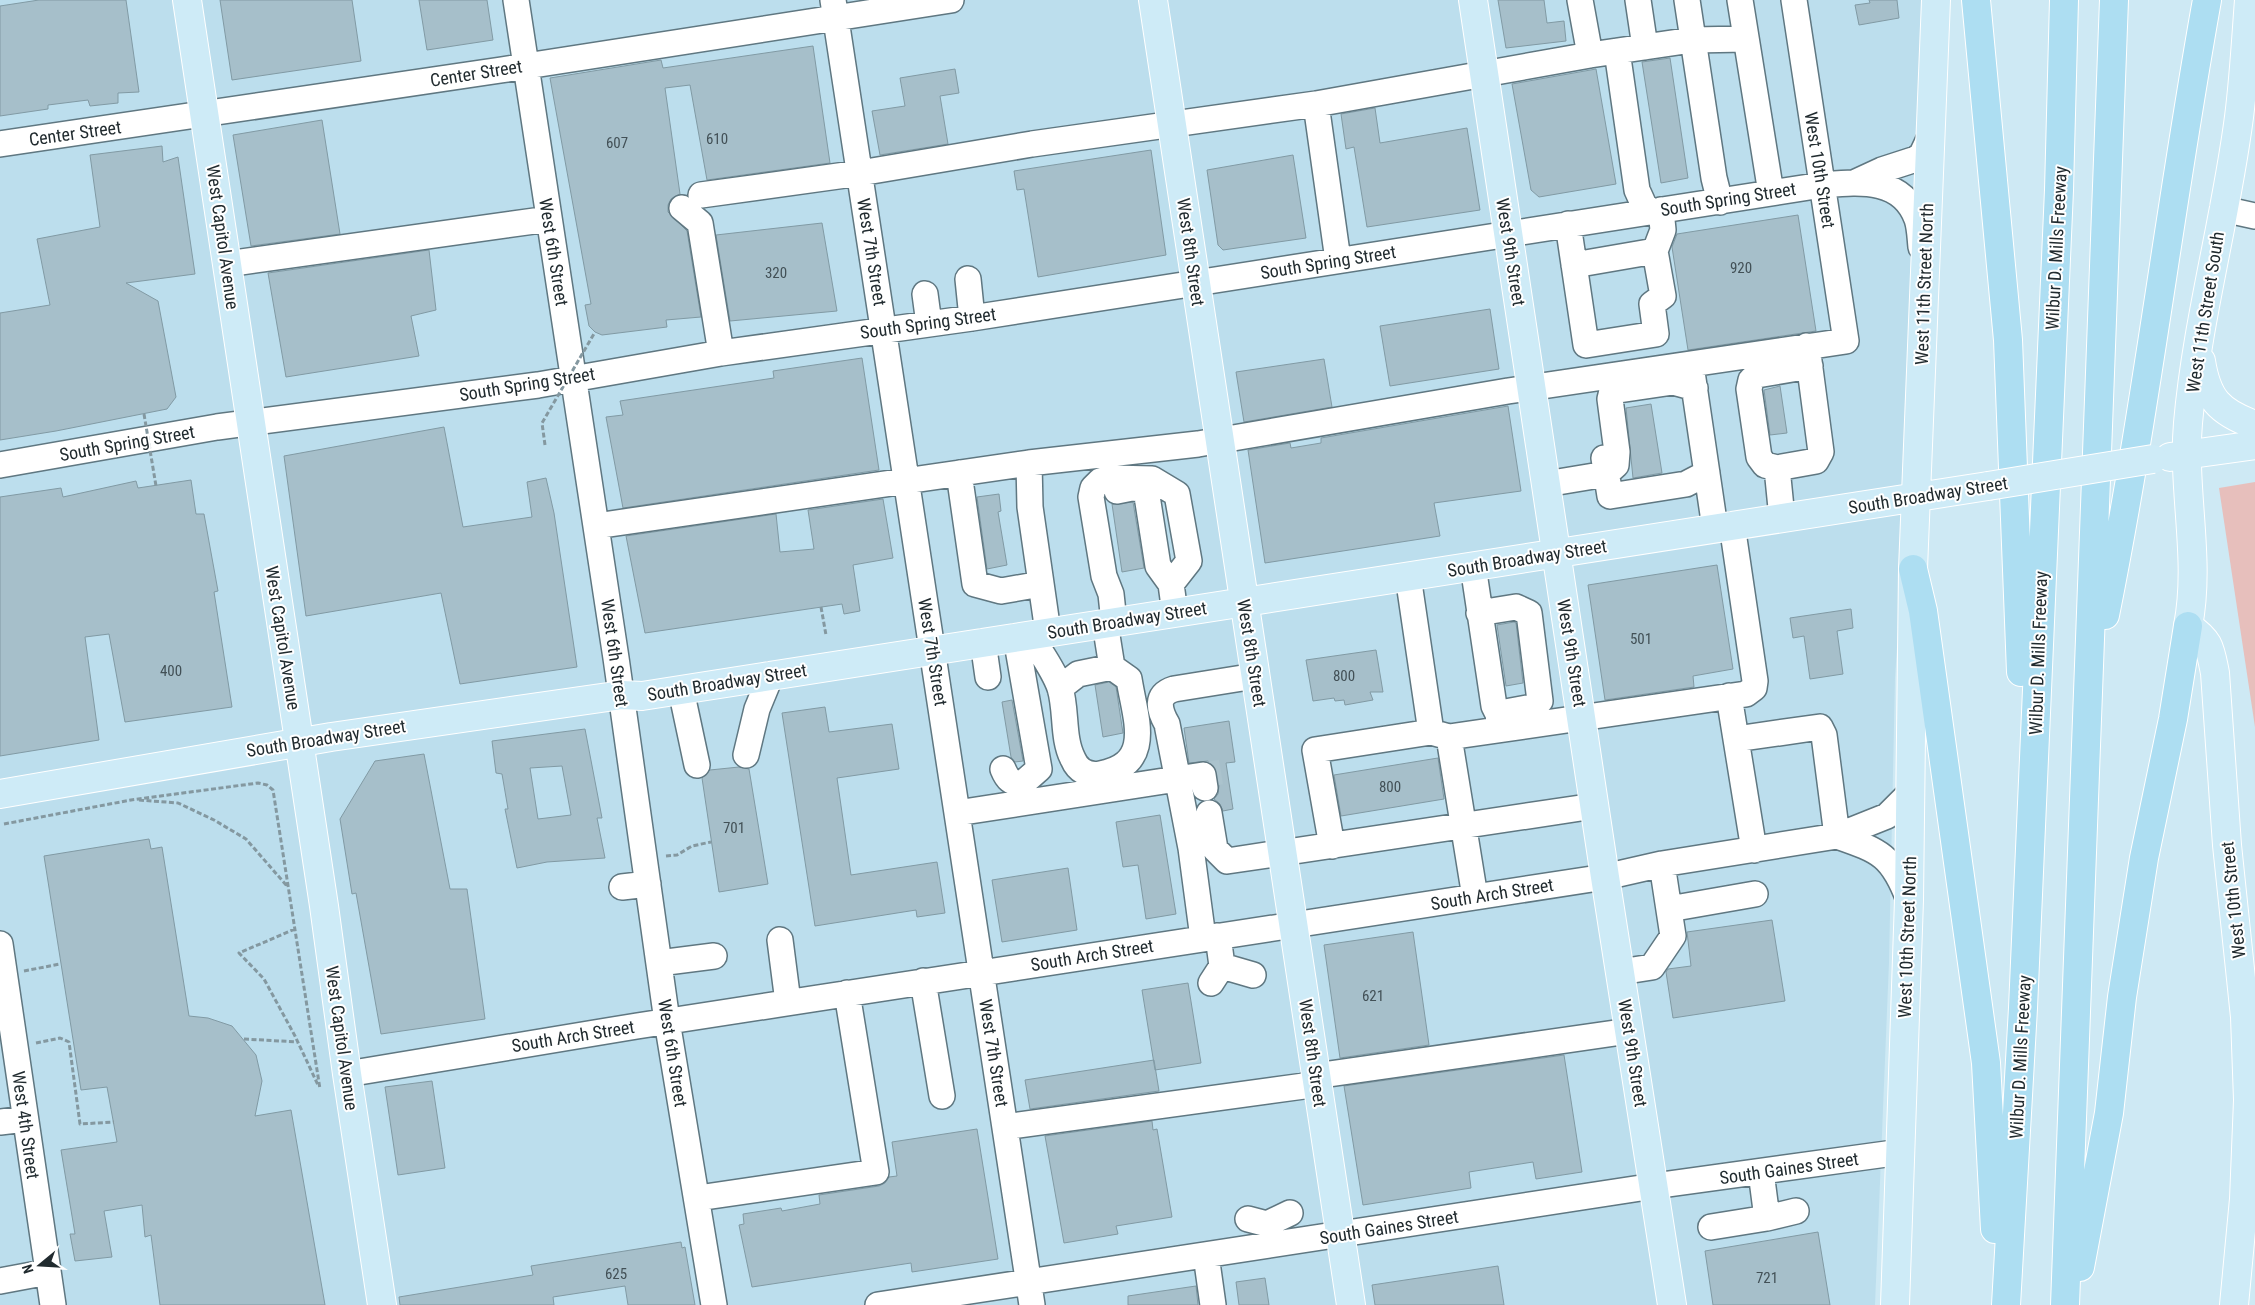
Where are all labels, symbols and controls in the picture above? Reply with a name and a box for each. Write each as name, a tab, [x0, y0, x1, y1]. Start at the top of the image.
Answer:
street label: Center Street	[428, 55, 524, 91]
street label: West 10th Street	[1800, 110, 1840, 230]
street label: Center Street	[28, 116, 122, 150]
house number: 610	[706, 130, 728, 148]
house number: 607	[606, 134, 628, 152]
street label: West Capitol Avenue	[202, 163, 244, 311]
street label: Wilbur D. Mills Freeway	[2041, 165, 2071, 330]
street label: South Spring Street	[1659, 178, 1797, 220]
street label: West 6th Street	[535, 197, 573, 307]
street label: West 7th Street	[853, 197, 891, 307]
street label: West 8th Street	[1173, 197, 1209, 307]
street label: West 9th Street	[1492, 197, 1530, 307]
street label: West 11th Street North	[1911, 203, 1937, 365]
street label: West 11th Street South	[2182, 230, 2228, 394]
street label: South Spring Street	[1259, 241, 1397, 283]
house number: 920	[1730, 259, 1752, 277]
house number: 320	[765, 264, 787, 282]
street label: South Spring Street	[859, 303, 997, 343]
street label: South Spring Street	[458, 363, 596, 405]
street label: South Spring Street	[58, 421, 196, 465]
street label: South Broadway Street	[1847, 472, 2009, 518]
street label: South Broadway Street	[1446, 535, 1608, 581]
street label: West Capitol Avenue	[261, 564, 305, 712]
street label: Wilbur D. Mills Freeway	[2025, 570, 2051, 735]
street label: West 7th Street	[914, 597, 952, 707]
street label: South Broadway Street	[1046, 597, 1208, 643]
street label: West 6th Street	[597, 598, 633, 708]
street label: West 8th Street	[1233, 598, 1271, 708]
street label: West 9th Street	[1553, 598, 1591, 708]
house number: 501	[1630, 630, 1652, 648]
street label: South Broadway Street	[646, 659, 808, 705]
house number: 400	[160, 662, 182, 680]
house number: 800	[1333, 667, 1355, 685]
street label: South Broadway Street	[245, 715, 407, 761]
house number: 800	[1379, 778, 1401, 796]
house number: 701	[723, 819, 745, 837]
street label: West 10th Street	[2216, 840, 2250, 960]
street label: West 10th Street North	[1894, 856, 1920, 1018]
street label: South Arch Street	[1429, 874, 1555, 914]
street label: South Arch Street	[1029, 935, 1155, 975]
street label: West Capitol Avenue	[321, 964, 363, 1112]
street label: Wilbur D. Mills Freeway	[2005, 974, 2035, 1139]
house number: 621	[1362, 987, 1384, 1005]
street label: West 6th Street	[654, 998, 692, 1108]
street label: West 7th Street	[975, 998, 1013, 1108]
street label: West 8th Street	[1295, 998, 1331, 1108]
street label: West 9th Street	[1614, 998, 1652, 1108]
street label: South Arch Street	[510, 1016, 636, 1056]
street label: West 4th Street	[8, 1070, 44, 1180]
street label: South Gaines Street	[1718, 1148, 1860, 1188]
street label: South Gaines Street	[1318, 1206, 1460, 1248]
north arrow	[15, 1240, 65, 1290]
text: N	[19, 1262, 37, 1276]
house number: 625	[605, 1265, 627, 1283]
house number: 721	[1756, 1269, 1778, 1287]

